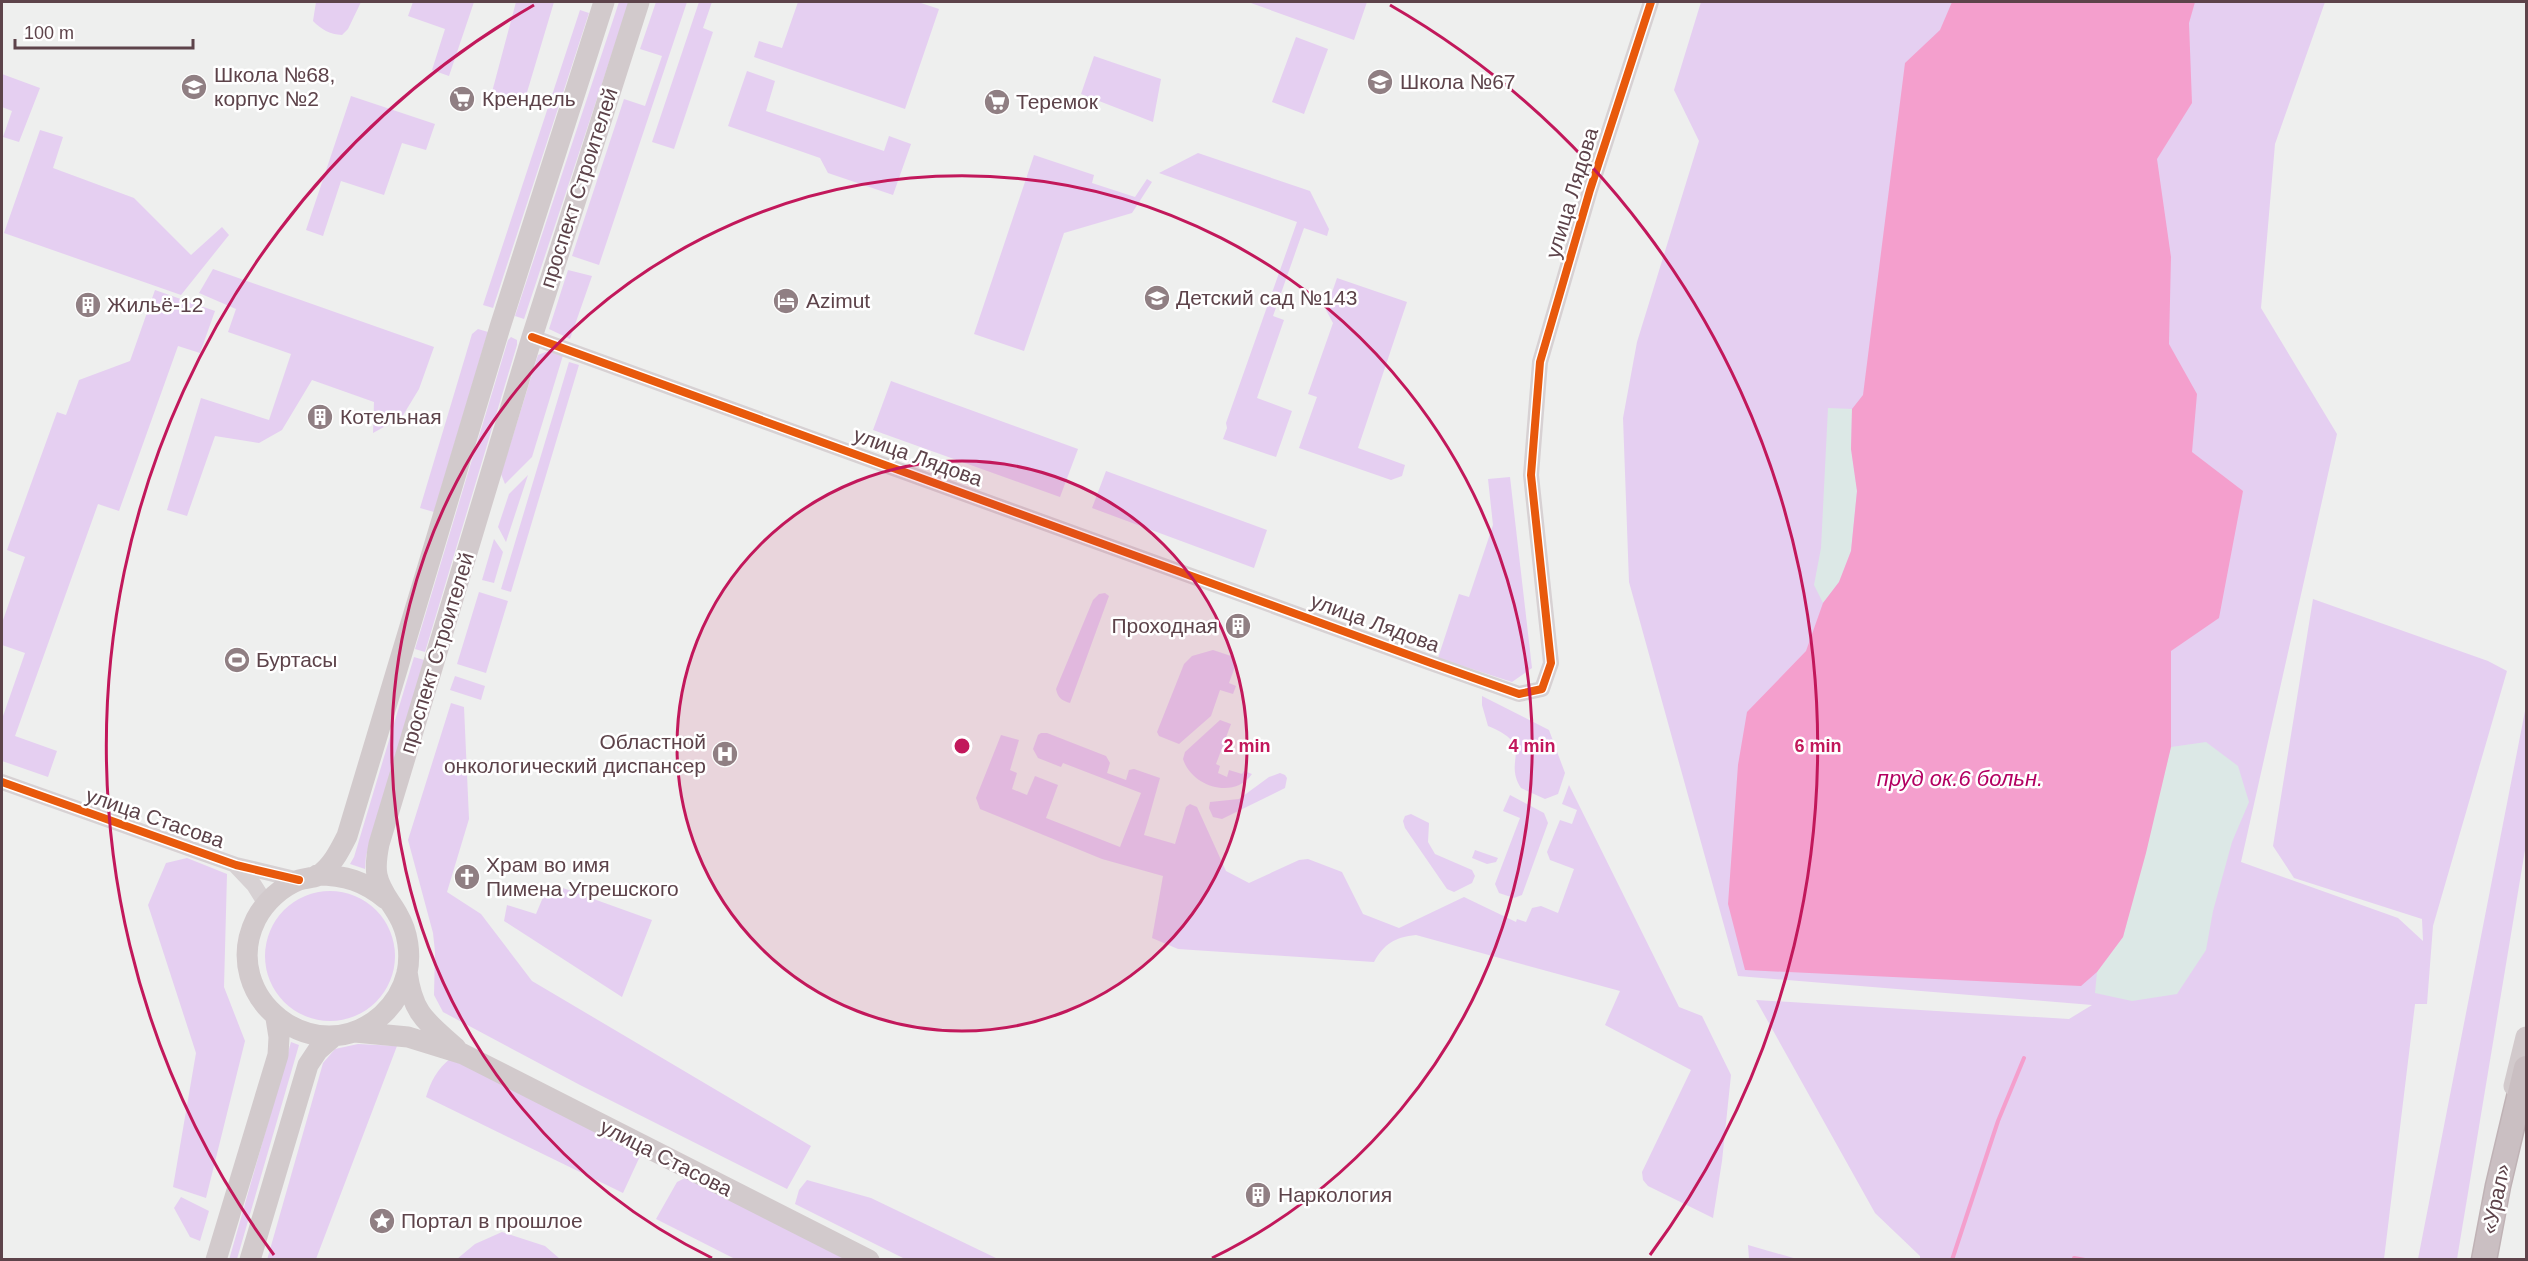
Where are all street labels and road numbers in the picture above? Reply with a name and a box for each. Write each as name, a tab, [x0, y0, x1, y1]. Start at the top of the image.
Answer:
street label: проспект Строителей	[535, 85, 622, 291]
street label: улица Лядова	[1541, 125, 1602, 261]
street label: улица Лядова	[851, 423, 986, 491]
street label: проспект Строителей	[395, 550, 478, 756]
street label: улица Лядова	[1308, 589, 1443, 657]
street label: улица Стасова	[83, 783, 228, 852]
street label: улица Стасова	[596, 1114, 736, 1201]
street label: «Урал»	[2477, 1162, 2514, 1236]

